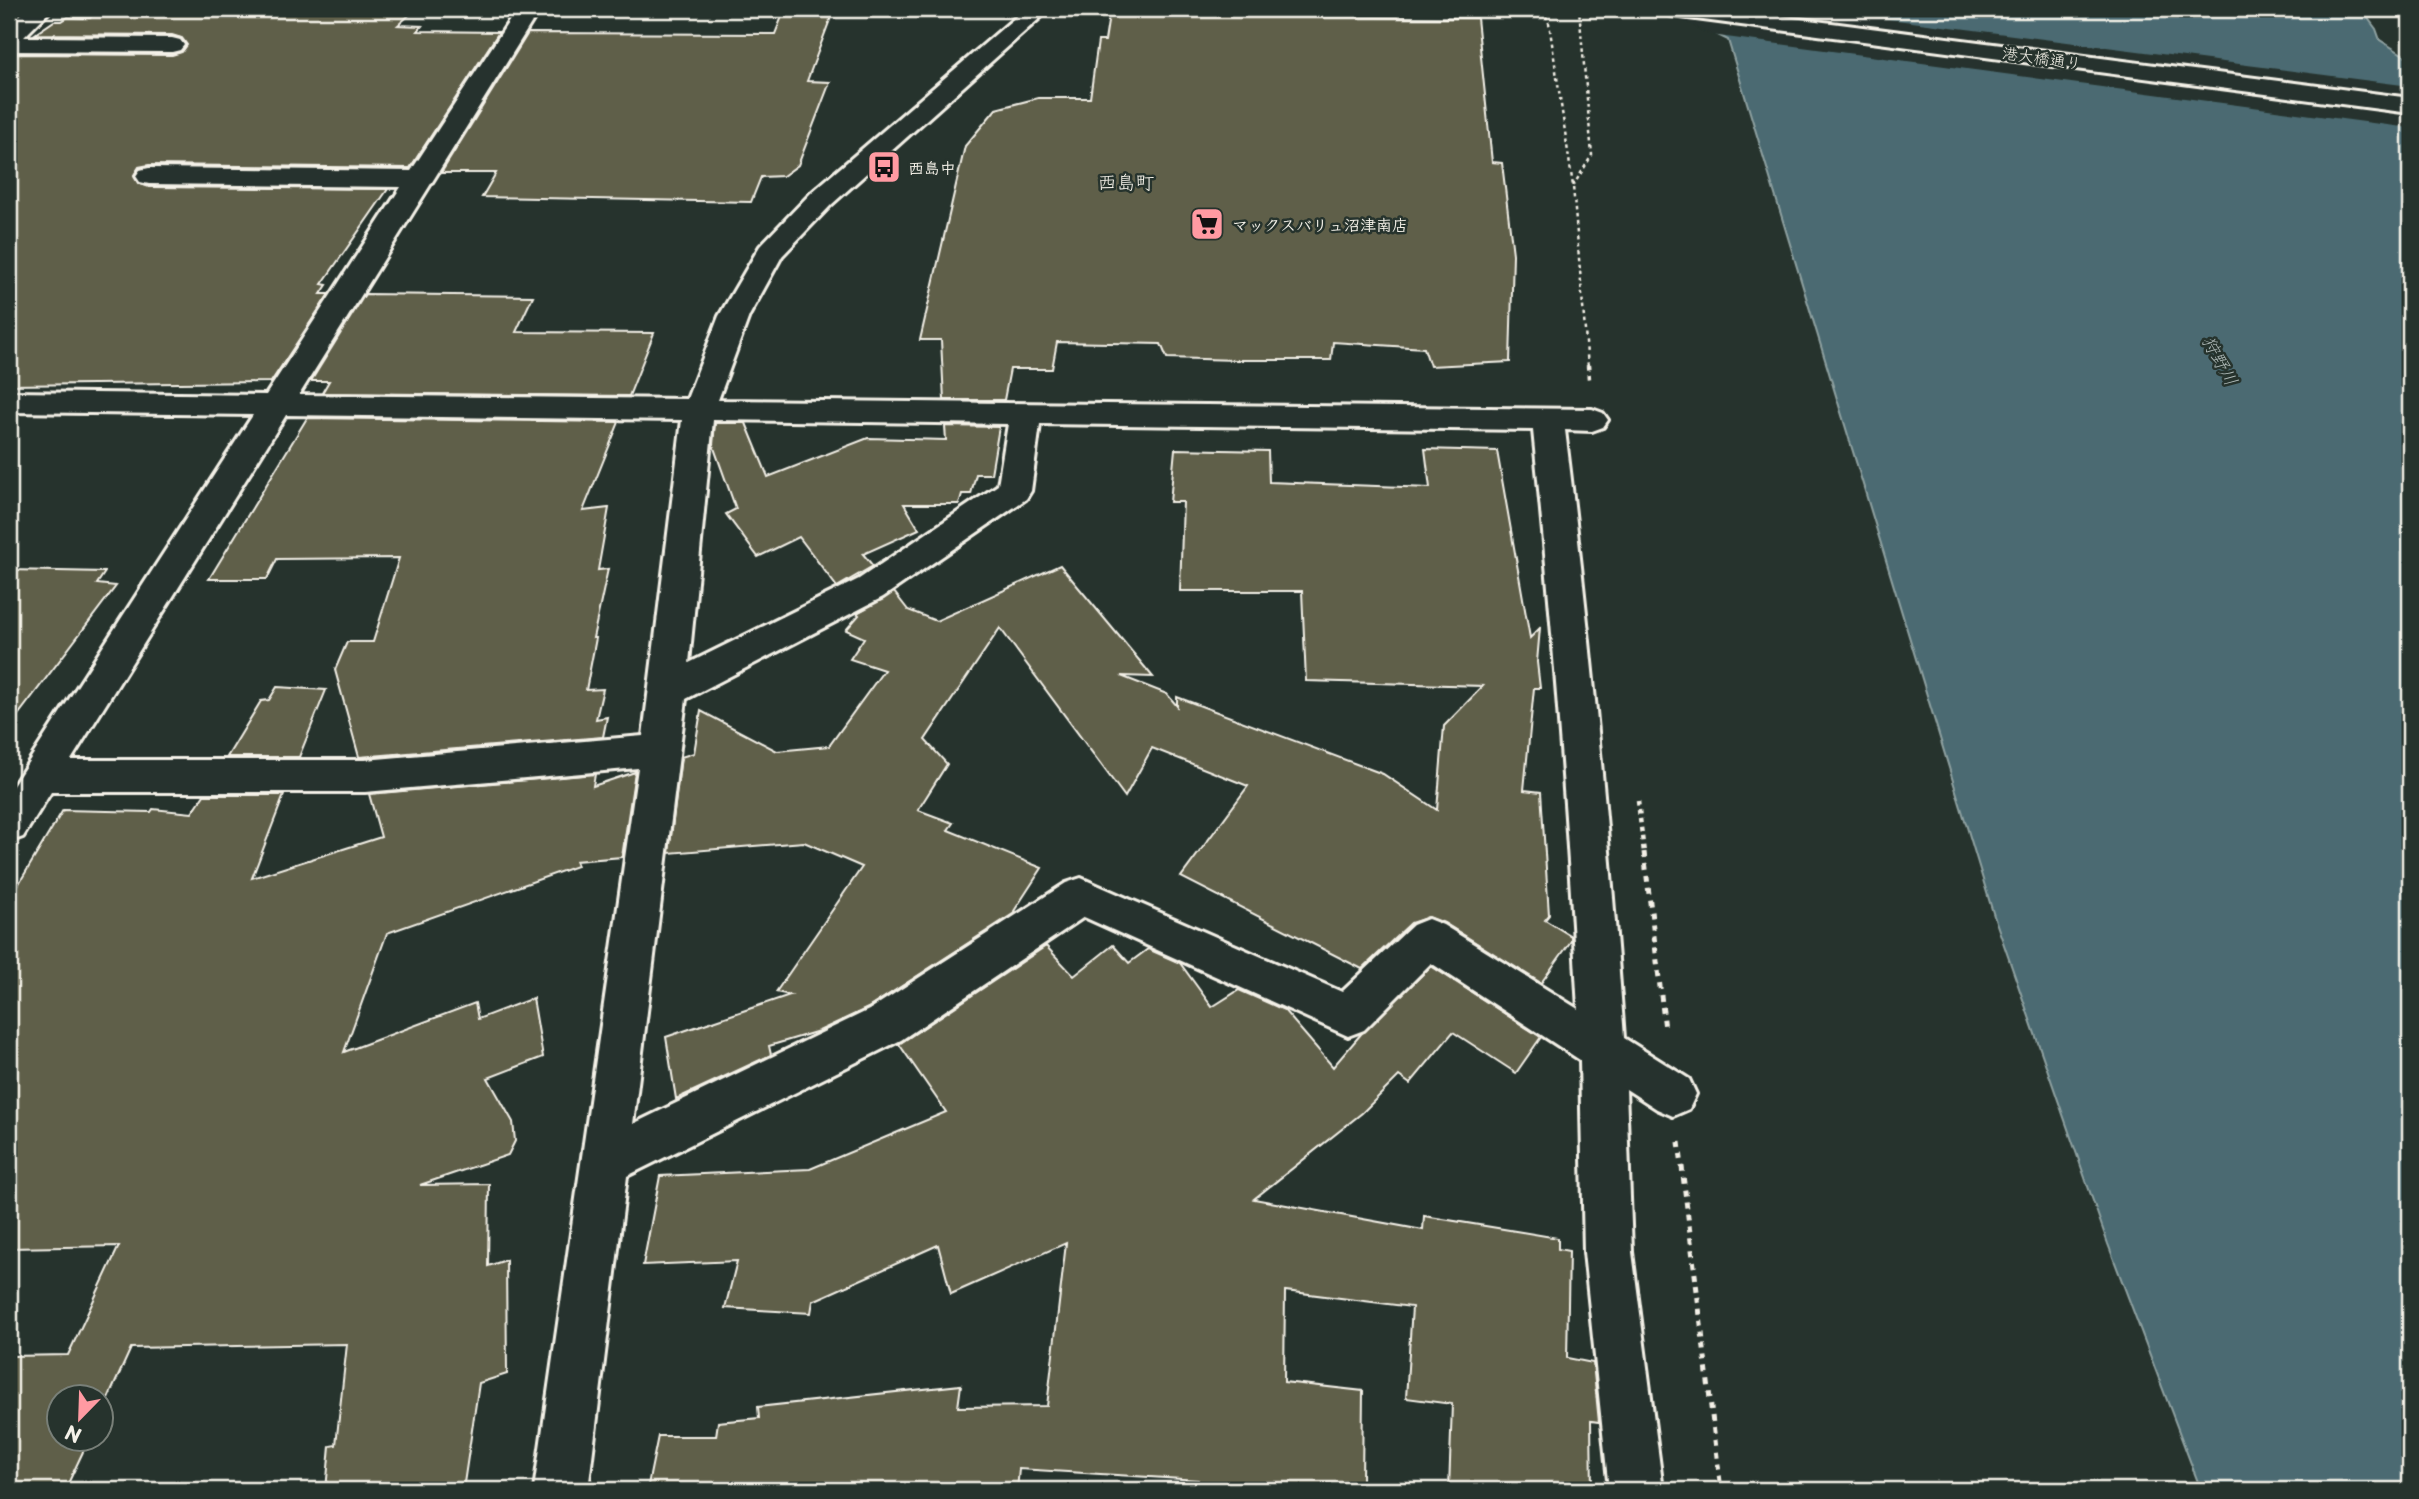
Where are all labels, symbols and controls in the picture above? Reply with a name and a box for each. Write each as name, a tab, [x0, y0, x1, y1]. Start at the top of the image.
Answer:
street label: 港大橋通り	[2001, 40, 2083, 74]
bus stop icon: 西島中	[865, 148, 903, 186]
place label: 西島中	[908, 155, 956, 179]
district label: 西島町	[1097, 167, 1155, 195]
supermarket icon: マックスバリュ沼津南店	[1188, 205, 1226, 243]
place label: マックスバリュ沼津南店	[1232, 212, 1408, 236]
water label: 狩野川	[2196, 330, 2246, 390]
north arrow	[46, 1384, 116, 1454]
text: N	[61, 1419, 85, 1450]

